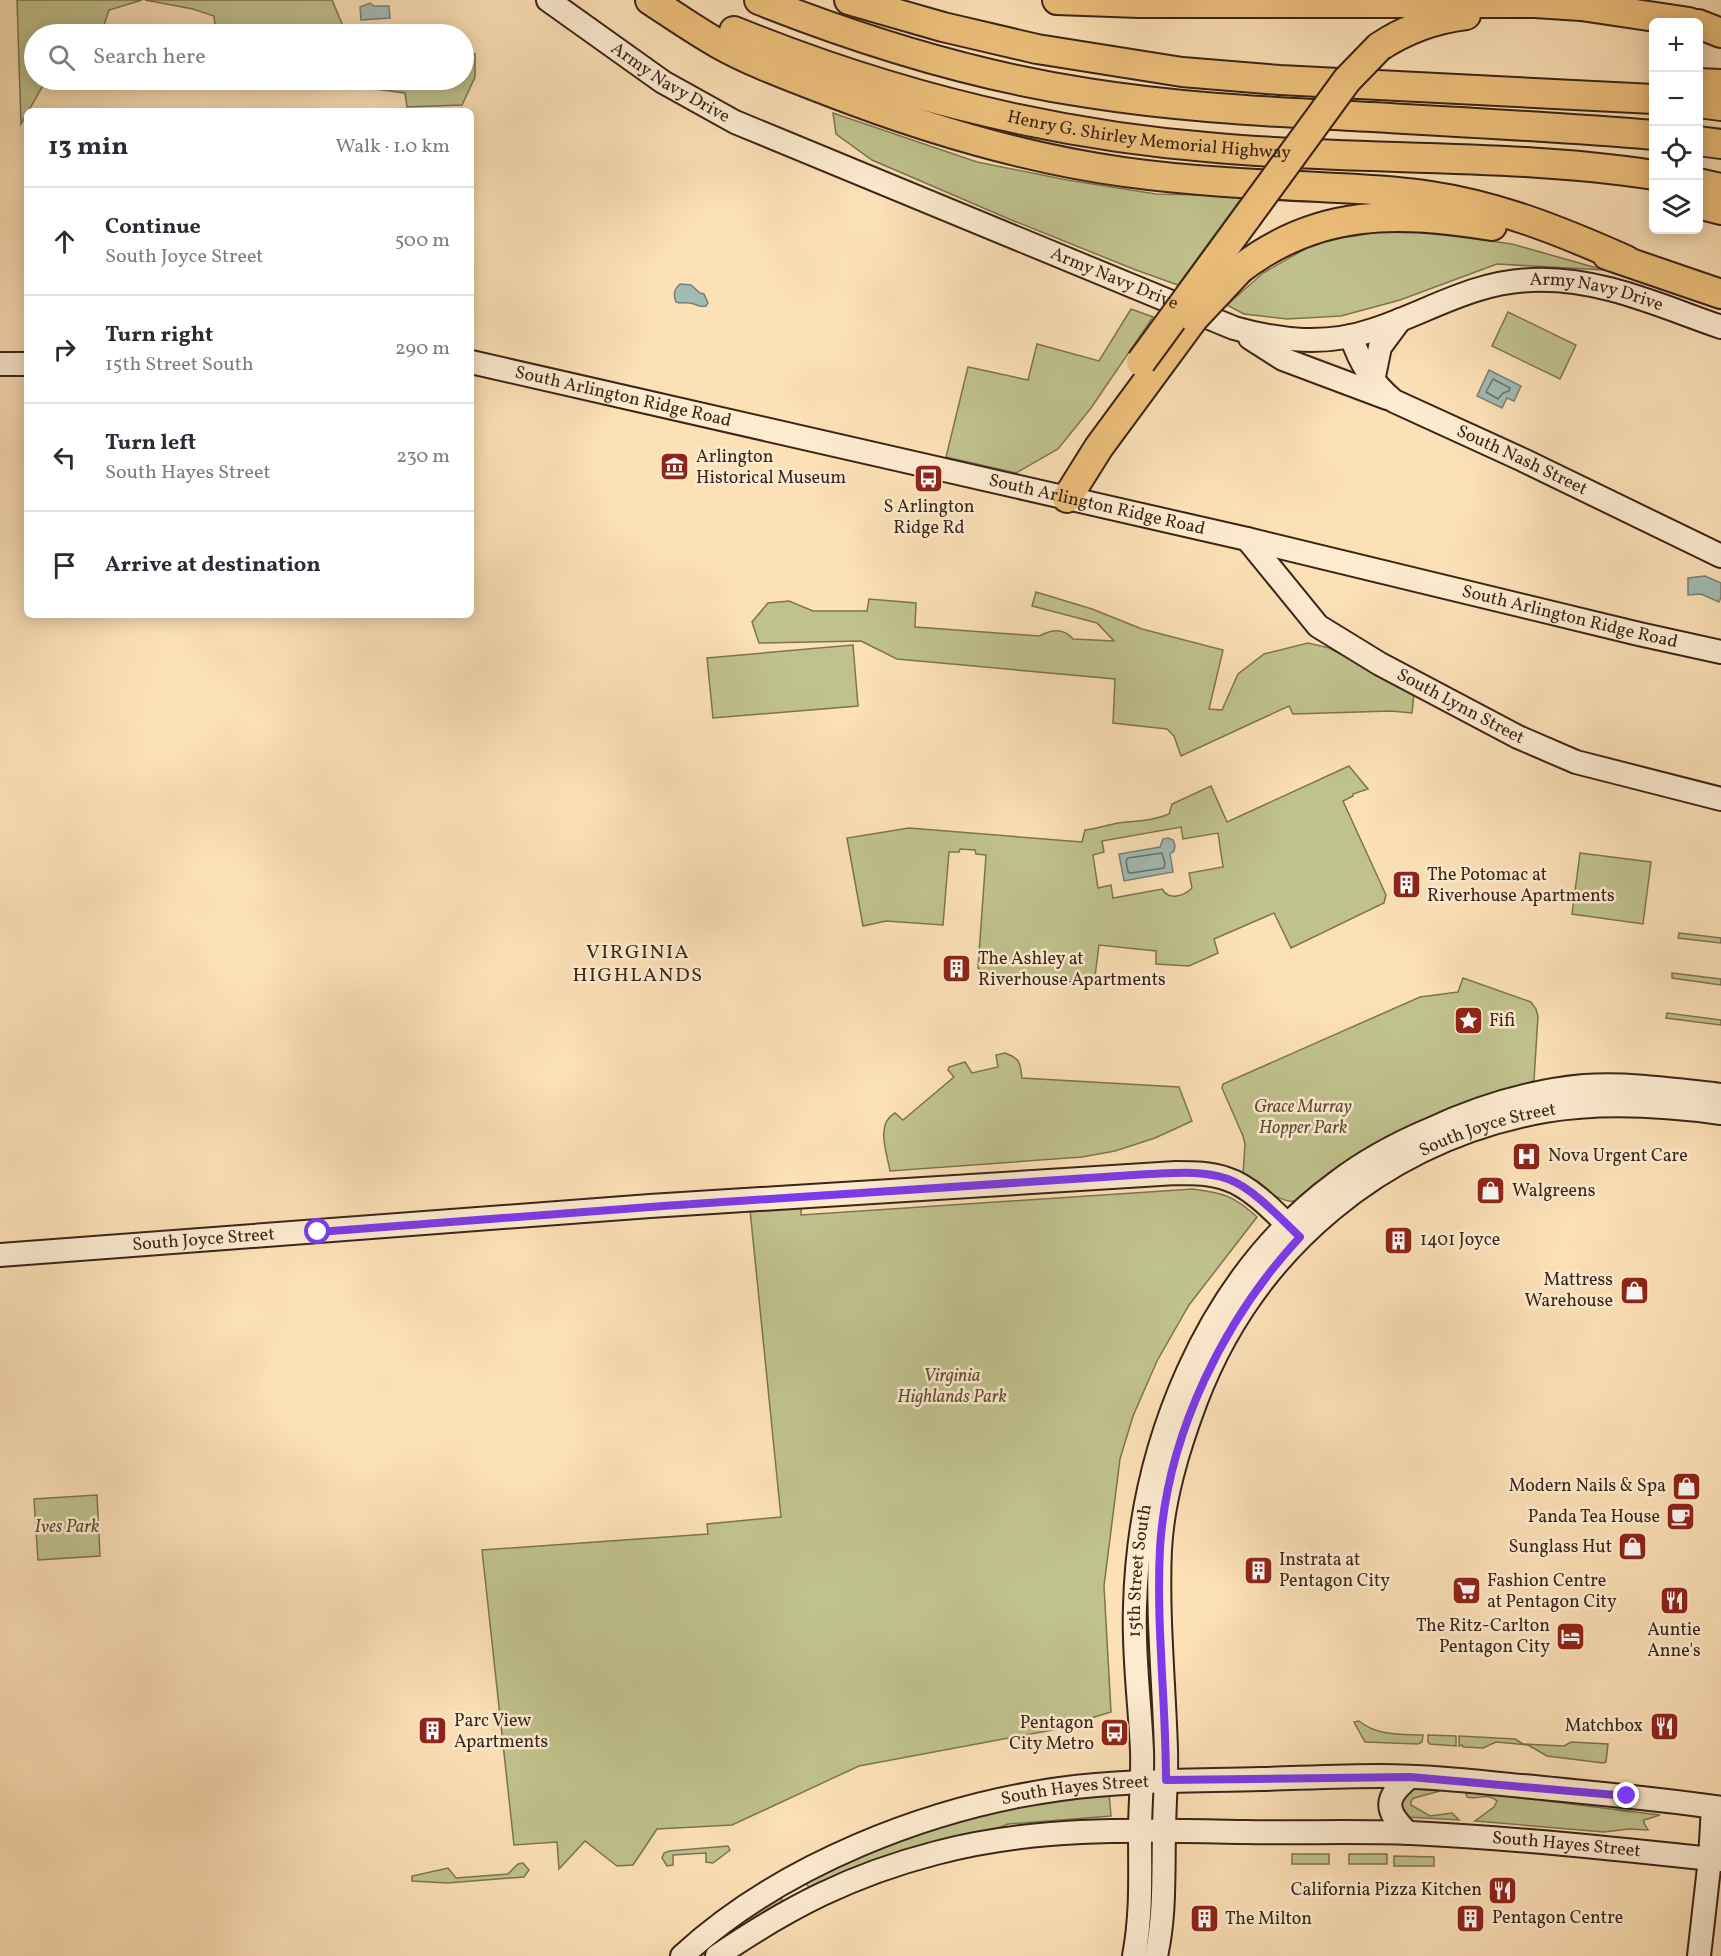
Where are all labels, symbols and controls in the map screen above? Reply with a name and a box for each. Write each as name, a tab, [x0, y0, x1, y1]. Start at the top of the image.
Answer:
map controls	[1649, 18, 1703, 234]
button: +	[1649, 18, 1703, 72]
search box	[24, 24, 474, 90]
street label: Army Navy Drive	[606, 36, 735, 129]
icon: search	[45, 41, 78, 74]
text: Search here	[93, 42, 206, 73]
button: −	[1649, 72, 1703, 126]
street label: Henry G. Shirley Memorial Highway	[1005, 105, 1292, 166]
button: locate	[1649, 126, 1703, 180]
text: 13 min	[48, 129, 128, 165]
text: Walk · 1.0 km	[335, 133, 450, 161]
button: layers	[1649, 180, 1703, 234]
text: Continue	[105, 212, 201, 243]
icon: ahead	[48, 225, 81, 258]
text: 500 m	[395, 227, 450, 255]
street label: Army Navy Drive	[1047, 241, 1182, 316]
text: South Joyce Street	[105, 243, 263, 271]
street label: Army Navy Drive	[1529, 267, 1667, 318]
text: Turn right	[105, 320, 213, 351]
icon: right	[48, 333, 81, 366]
text: 290 m	[395, 335, 450, 363]
text: 15th Street South	[105, 351, 254, 379]
street label: South Arlington Ridge Road	[512, 360, 734, 433]
street label: South Nash Street	[1452, 419, 1592, 502]
text: Turn left	[105, 428, 196, 459]
icon: left	[48, 441, 81, 474]
text: 230 m	[396, 443, 450, 471]
place label: Arlington Historical Museum	[696, 445, 846, 491]
museum icon: Arlington Historical Museum	[659, 451, 691, 483]
text: South Hayes Street	[105, 459, 270, 487]
bus stop icon: S Arlington Ridge Rd	[913, 462, 945, 494]
street label: South Arlington Ridge Road	[986, 468, 1208, 542]
place label: S Arlington Ridge Rd	[884, 495, 975, 541]
icon: arrive	[48, 549, 81, 582]
text: Arrive at destination	[105, 550, 321, 581]
street label: South Arlington Ridge Road	[1459, 579, 1680, 655]
street label: South Lynn Street	[1392, 662, 1528, 751]
place label: The Potomac at Riverhouse Apartments	[1427, 863, 1615, 909]
building icon: The Potomac at Riverhouse Apartments	[1390, 869, 1422, 901]
district label: VIRGINIA HIGHLANDS	[572, 939, 704, 990]
place label: The Ashley at Riverhouse Apartments	[978, 947, 1166, 993]
building icon: The Ashley at Riverhouse Apartments	[941, 953, 973, 985]
place icon: Fifi	[1452, 1005, 1484, 1037]
place label: Fifi	[1489, 1009, 1515, 1034]
park label: Grace Murray Hopper Park	[1254, 1095, 1352, 1141]
street label: South Joyce Street	[1415, 1097, 1558, 1163]
hospital icon: Nova Urgent Care	[1511, 1140, 1543, 1172]
place label: Nova Urgent Care	[1548, 1144, 1688, 1169]
shop icon: Walgreens	[1475, 1175, 1507, 1207]
place label: Walgreens	[1512, 1179, 1595, 1204]
route start	[304, 1218, 330, 1244]
street label: South Joyce Street	[131, 1222, 276, 1257]
building icon: 1401 Joyce	[1383, 1224, 1415, 1256]
place label: 1401 Joyce	[1420, 1228, 1500, 1253]
place label: Mattress Warehouse	[1524, 1268, 1613, 1314]
shop icon: Mattress Warehouse	[1618, 1274, 1650, 1306]
park label: Virginia Highlands Park	[897, 1364, 1007, 1410]
shop icon: Modern Nails & Spa	[1671, 1470, 1703, 1502]
place label: Modern Nails & Spa	[1509, 1474, 1666, 1499]
cafe icon: Panda Tea House	[1665, 1501, 1697, 1533]
street label: 15th Street South	[1122, 1502, 1158, 1638]
place label: Panda Tea House	[1528, 1505, 1660, 1530]
park label: Ives Park	[35, 1515, 99, 1540]
shop icon: Sunglass Hut	[1617, 1531, 1649, 1563]
place label: Sunglass Hut	[1509, 1535, 1612, 1560]
place label: Instrata at Pentagon City	[1279, 1548, 1390, 1594]
building icon: Instrata at Pentagon City	[1242, 1554, 1274, 1586]
place label: Fashion Centre at Pentagon City	[1487, 1569, 1617, 1615]
supermarket icon: Fashion Centre at Pentagon City	[1450, 1575, 1482, 1607]
restaurant icon: Auntie Anne's	[1658, 1585, 1690, 1617]
place label: The Ritz-Carlton Pentagon City	[1416, 1614, 1550, 1660]
place label: Auntie Anne's	[1647, 1618, 1701, 1664]
hotel icon: The Ritz-Carlton Pentagon City	[1555, 1620, 1587, 1652]
place label: Parc View Apartments	[454, 1709, 548, 1755]
restaurant icon: Matchbox	[1648, 1710, 1680, 1742]
place label: Pentagon City Metro	[1009, 1711, 1094, 1757]
place label: Matchbox	[1565, 1714, 1643, 1739]
building icon: Parc View Apartments	[417, 1715, 449, 1747]
bus stop icon: Pentagon City Metro	[1099, 1717, 1131, 1749]
street label: South Hayes Street	[999, 1769, 1150, 1812]
route end	[1613, 1782, 1639, 1808]
street label: South Hayes Street	[1491, 1826, 1642, 1864]
restaurant icon: California Pizza Kitchen	[1487, 1874, 1519, 1906]
place label: California Pizza Kitchen	[1291, 1878, 1482, 1903]
building icon: Pentagon Centre	[1455, 1902, 1487, 1934]
building icon: The Milton	[1188, 1903, 1220, 1935]
place label: Pentagon Centre	[1492, 1906, 1623, 1931]
place label: The Milton	[1225, 1907, 1312, 1932]

